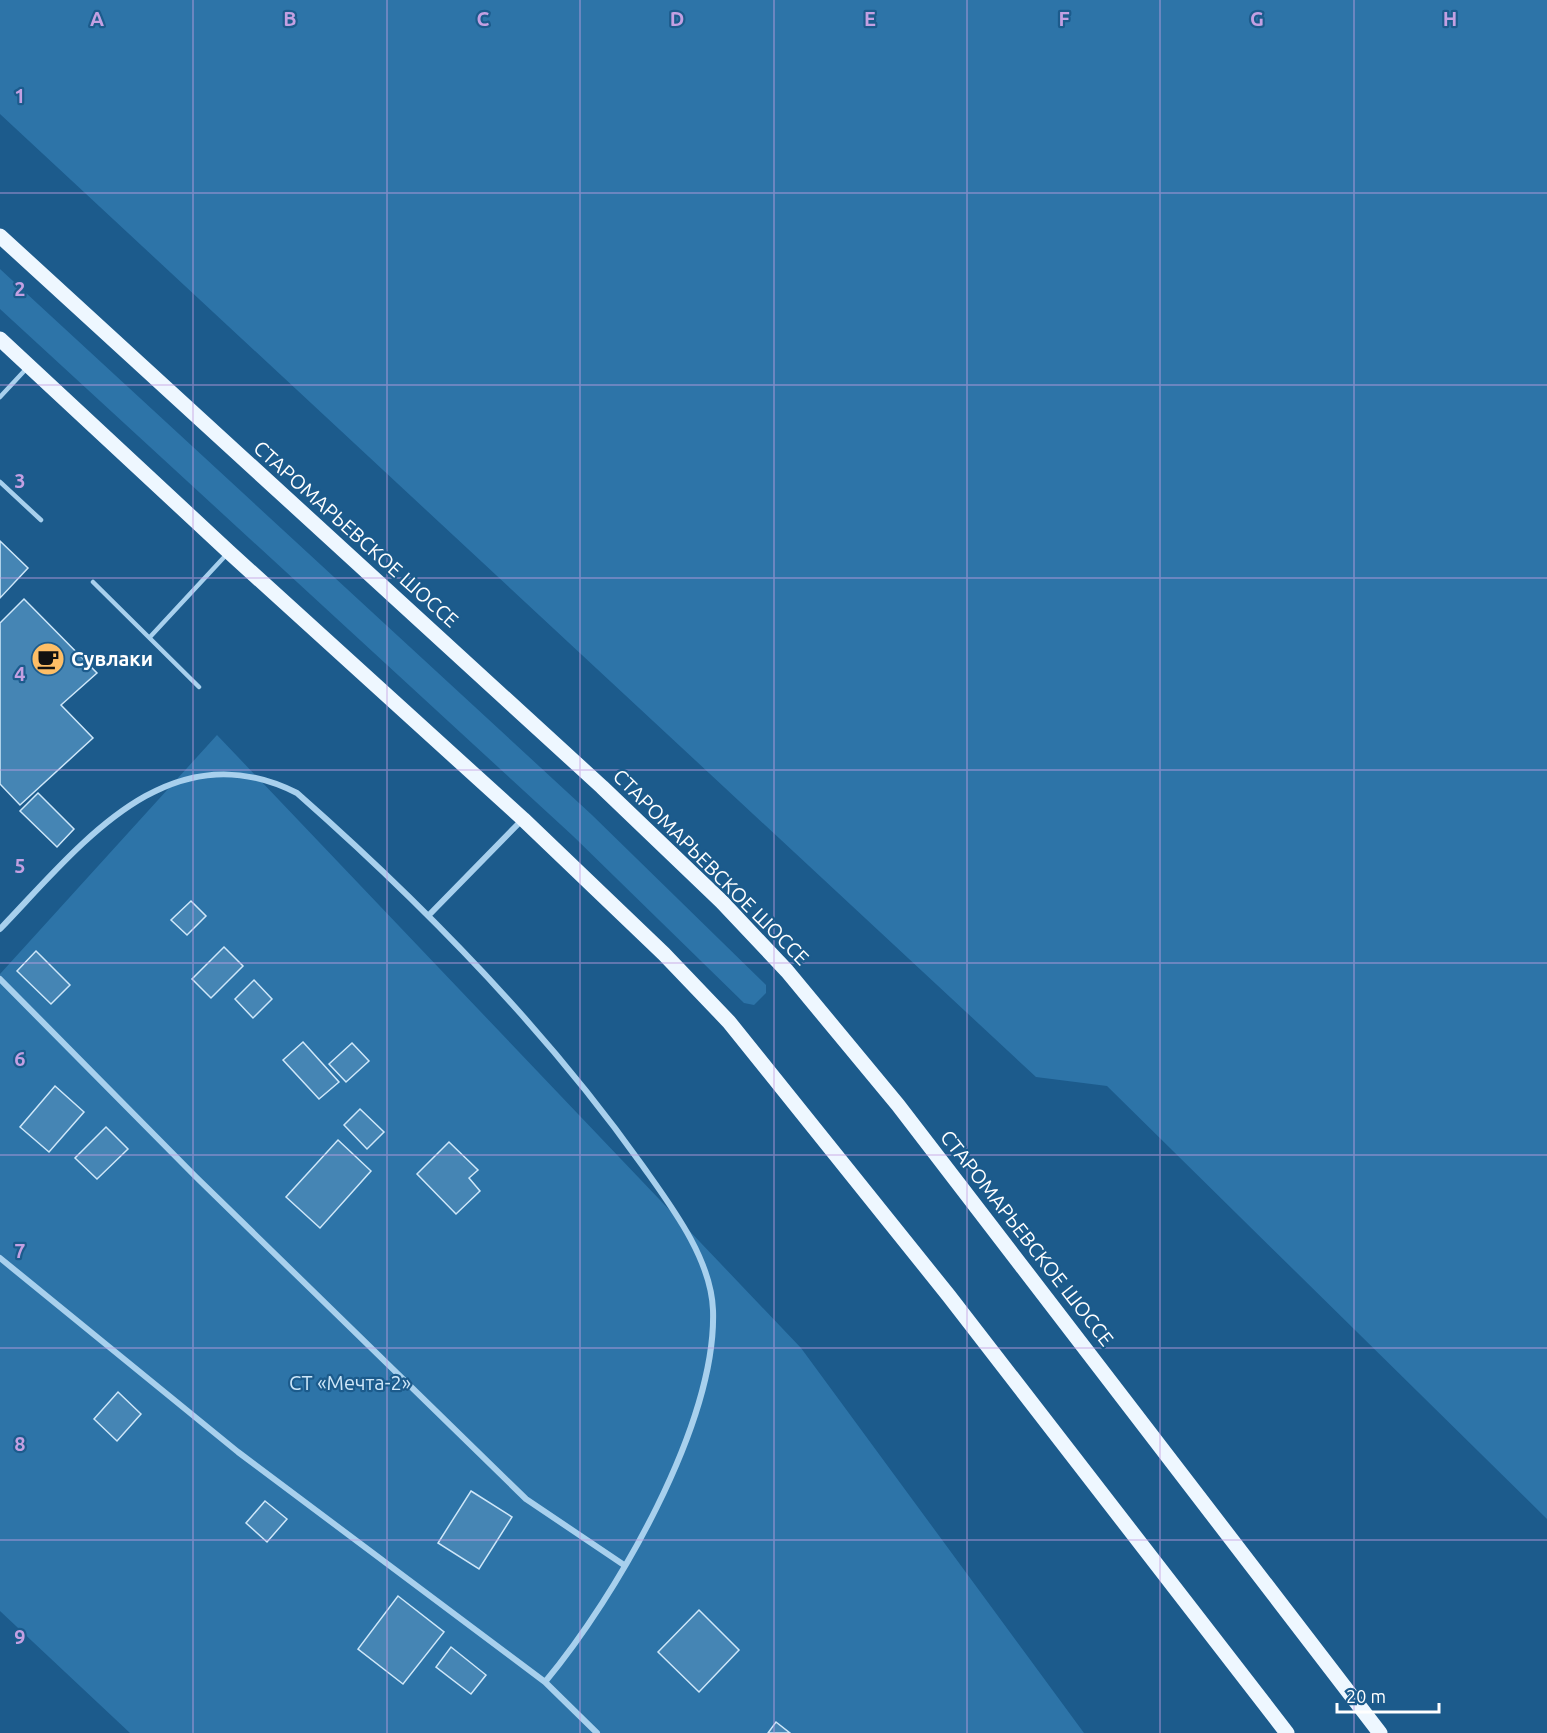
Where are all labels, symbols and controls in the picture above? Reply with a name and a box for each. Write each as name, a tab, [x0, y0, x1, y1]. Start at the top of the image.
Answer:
text: A	[90, 7, 104, 30]
text: B	[283, 7, 297, 30]
text: C	[477, 7, 490, 30]
text: D	[670, 7, 684, 30]
text: E	[864, 7, 876, 30]
text: F	[1058, 7, 1070, 30]
text: G	[1250, 7, 1264, 30]
text: H	[1443, 7, 1457, 30]
text: 1	[14, 84, 26, 107]
text: 2	[14, 277, 26, 300]
street label: СТАРОМАРЬЕВСКОЕ ШОССЕ	[249, 436, 463, 632]
text: 3	[14, 469, 26, 492]
cafe icon: Сувлаки	[30, 641, 66, 677]
place label: Сувлаки	[71, 647, 153, 670]
text: 4	[14, 662, 26, 685]
street label: СТАРОМАРЬЕВСКОЕ ШОССЕ	[609, 764, 814, 969]
text: 5	[14, 854, 26, 877]
text: 6	[14, 1047, 26, 1070]
street label: СТАРОМАРЬЕВСКОЕ ШОССЕ	[936, 1125, 1119, 1350]
text: 7	[14, 1239, 26, 1262]
park label: СТ «Мечта-2»	[289, 1371, 411, 1394]
text: 8	[14, 1432, 26, 1455]
text: 9	[14, 1625, 26, 1648]
scale bar	[1337, 1676, 1439, 1714]
text: 20 m	[1346, 1686, 1386, 1706]

